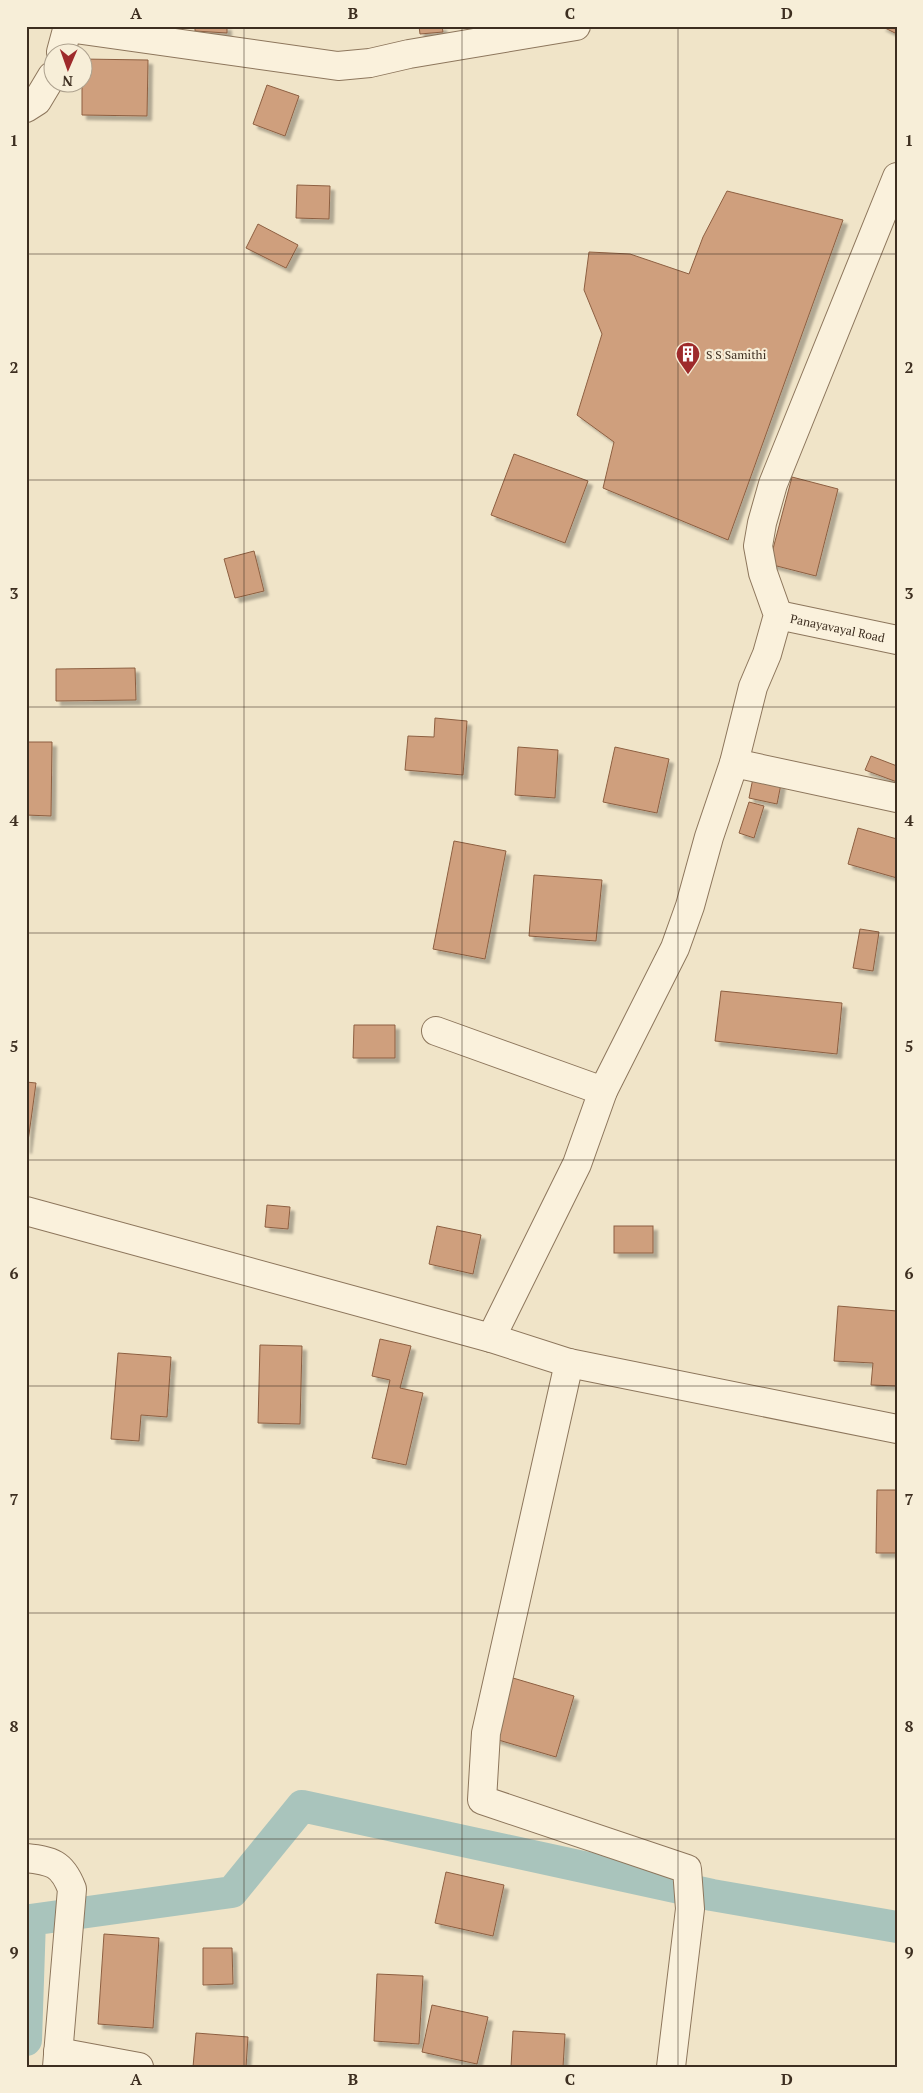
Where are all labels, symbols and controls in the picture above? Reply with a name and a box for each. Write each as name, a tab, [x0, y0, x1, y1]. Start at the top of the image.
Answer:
text: A	[130, 2, 142, 24]
text: B	[348, 2, 358, 24]
text: C	[565, 2, 575, 24]
text: D	[781, 2, 793, 24]
north arrow	[42, 42, 92, 92]
text: N	[62, 72, 73, 91]
text: 1	[9, 129, 19, 151]
text: 1	[904, 129, 914, 151]
building icon: S S Samithi	[675, 341, 701, 375]
place label: S S Samithi	[706, 347, 767, 362]
text: 2	[9, 356, 19, 378]
text: 2	[904, 356, 914, 378]
text: 3	[9, 582, 19, 604]
text: 3	[904, 582, 914, 604]
street label: Panayavayal Road	[789, 610, 887, 645]
text: 4	[9, 809, 19, 831]
text: 4	[904, 809, 914, 831]
text: 5	[9, 1035, 19, 1057]
text: 5	[904, 1035, 914, 1057]
text: 6	[9, 1262, 19, 1284]
text: 6	[904, 1262, 914, 1284]
text: 7	[9, 1488, 19, 1510]
text: 7	[904, 1488, 914, 1510]
text: 8	[9, 1715, 19, 1737]
text: 8	[904, 1715, 914, 1737]
text: 9	[9, 1941, 19, 1963]
text: 9	[904, 1941, 914, 1963]
text: A	[130, 2068, 142, 2090]
text: B	[348, 2068, 358, 2090]
text: C	[565, 2068, 575, 2090]
text: D	[781, 2068, 793, 2090]

